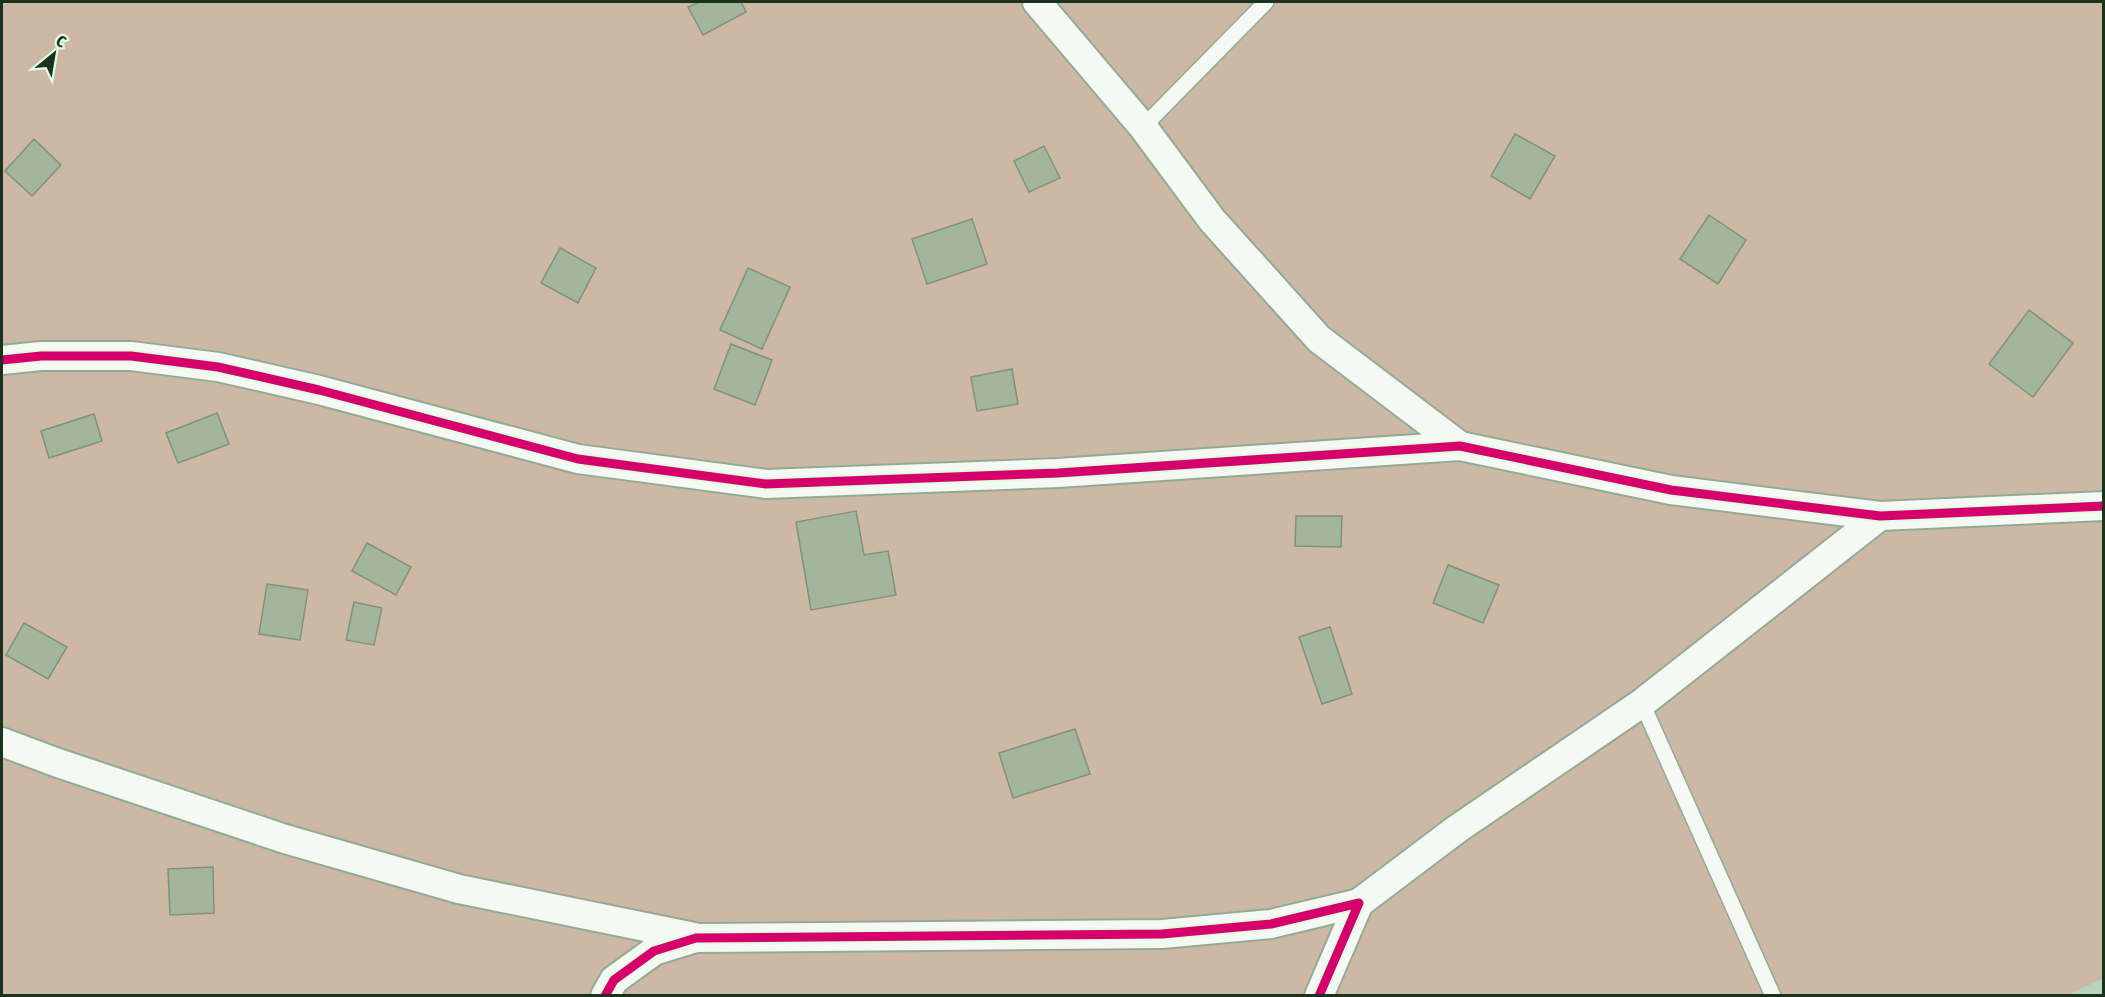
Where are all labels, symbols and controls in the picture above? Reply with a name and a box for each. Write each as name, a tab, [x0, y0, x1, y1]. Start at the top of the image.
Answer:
north arrow	[24, 24, 84, 84]
text: С	[53, 31, 70, 52]

